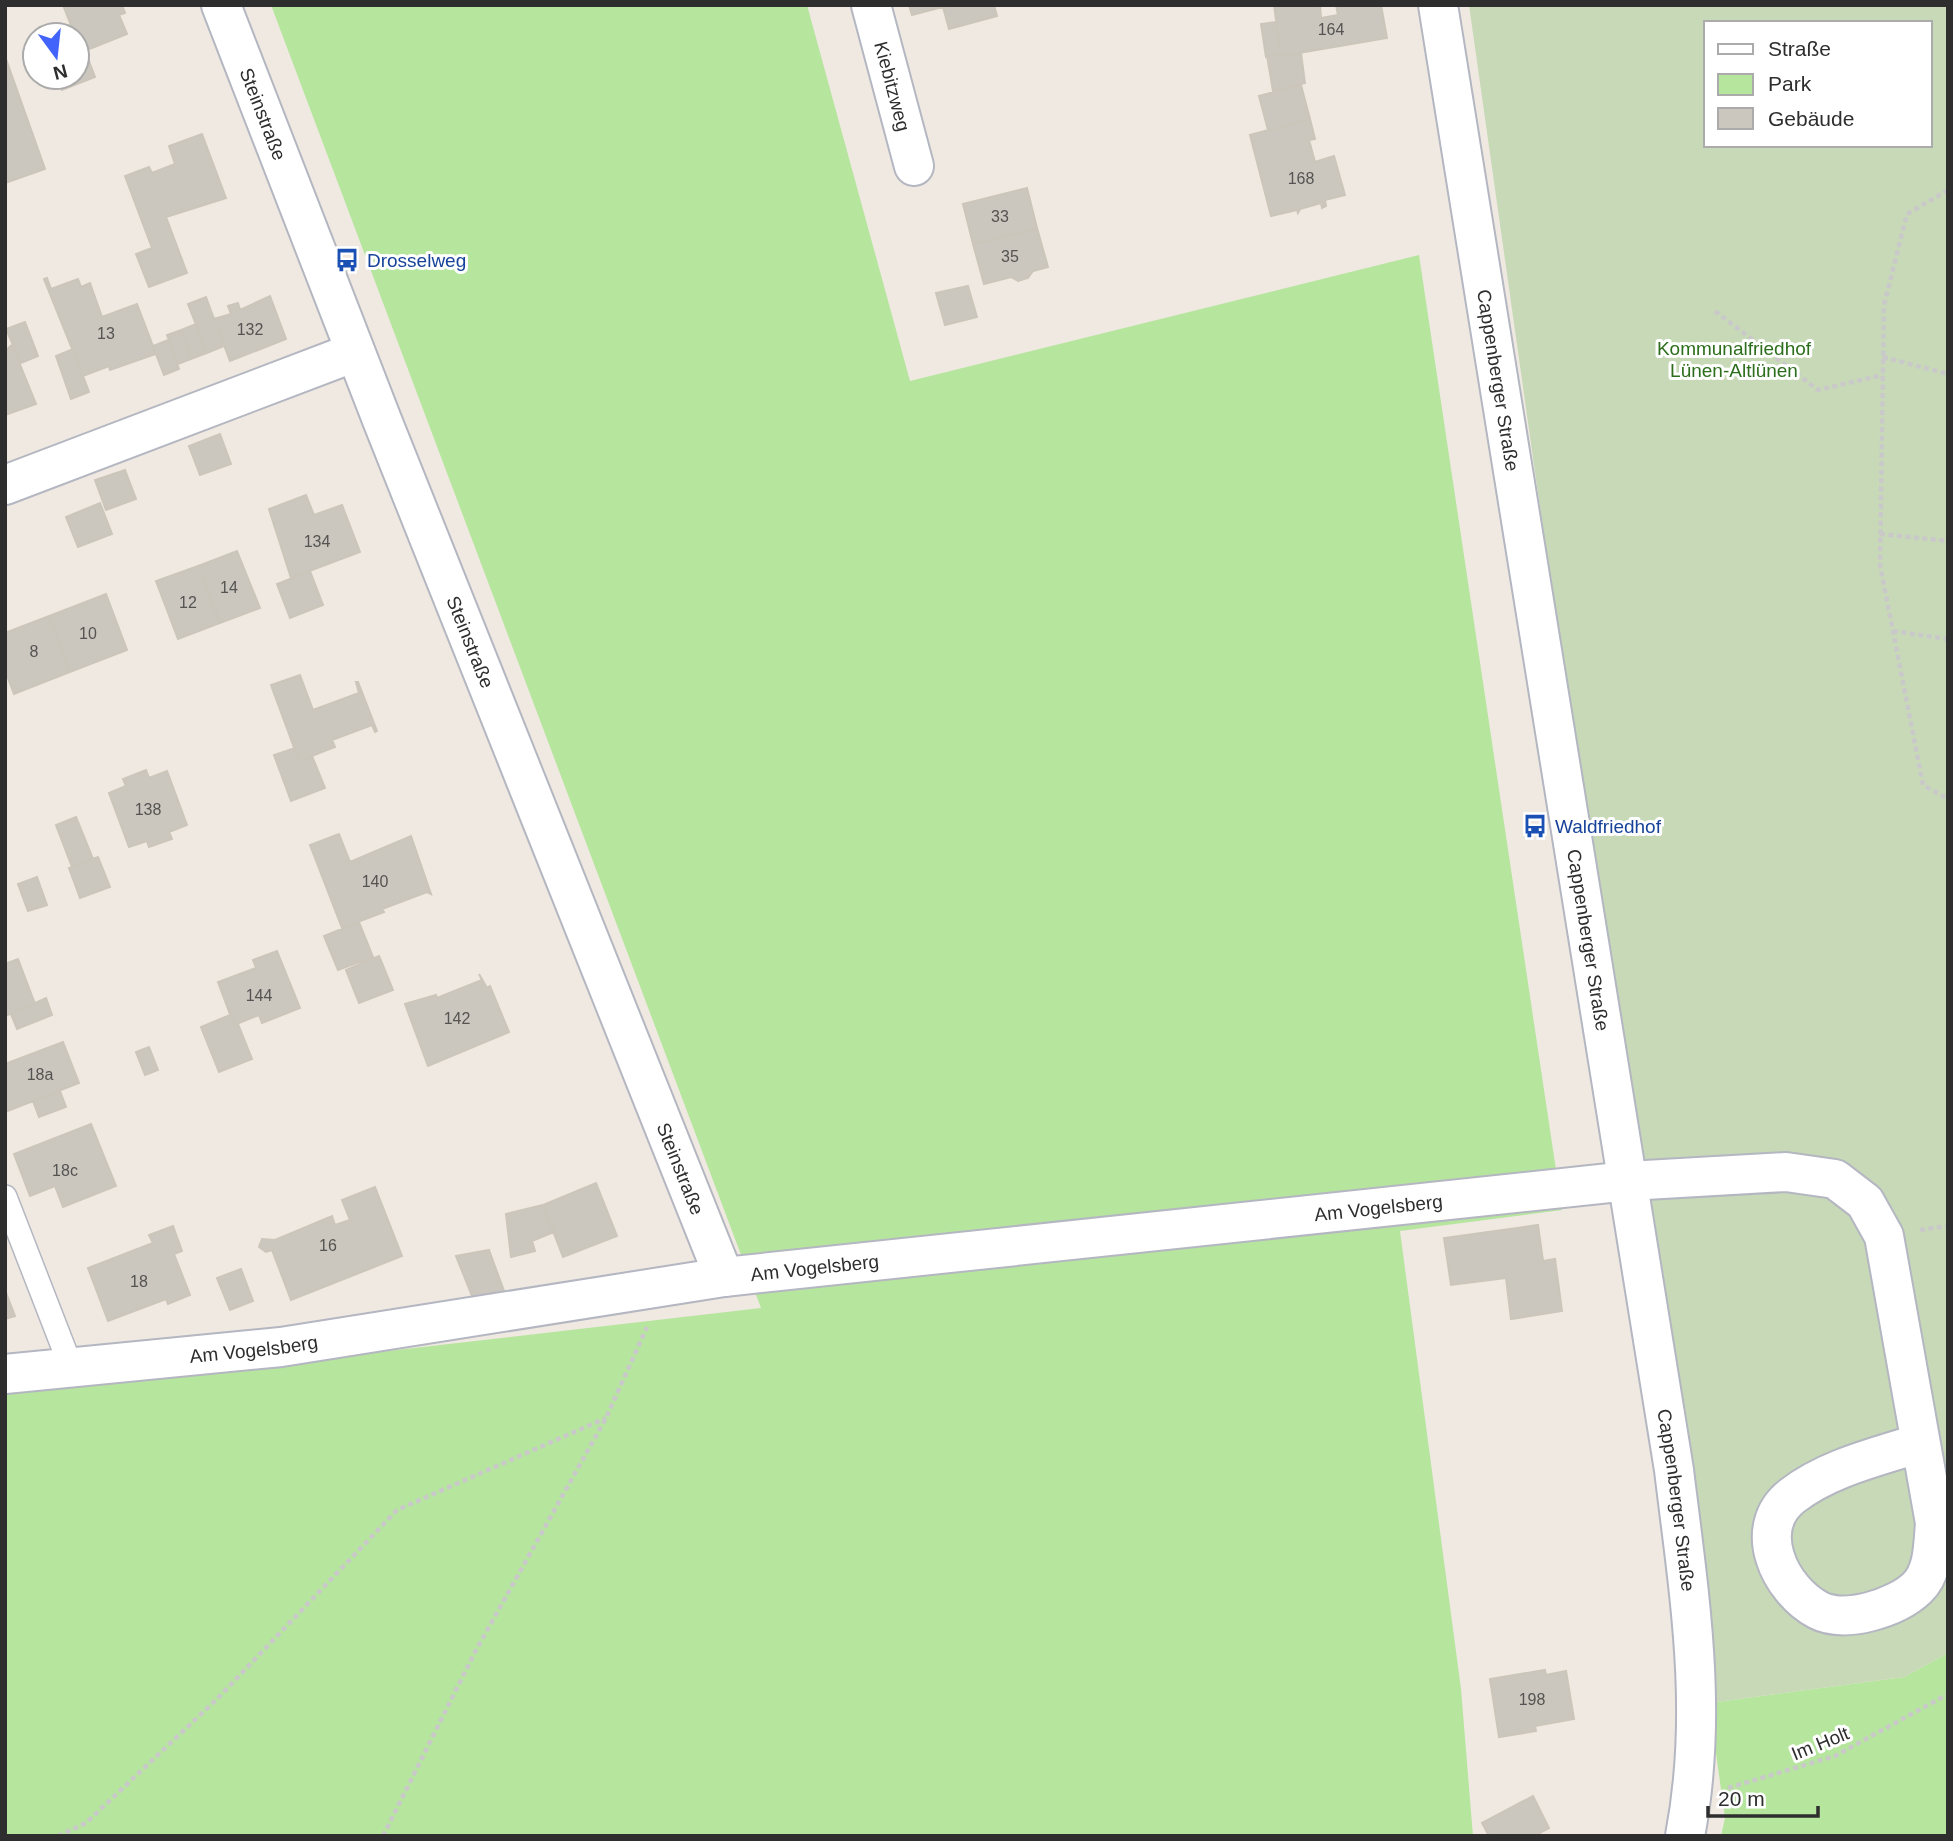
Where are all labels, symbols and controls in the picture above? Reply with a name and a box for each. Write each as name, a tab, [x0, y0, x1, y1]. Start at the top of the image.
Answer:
north arrow	[21, 21, 91, 91]
house number: 164	[1318, 21, 1344, 38]
legend	[1704, 21, 1932, 147]
text: Straße	[1768, 37, 1831, 60]
street label: Kiebitzweg	[870, 39, 914, 133]
text: N	[51, 60, 70, 84]
street label: Steinstraße	[235, 65, 290, 163]
text: Park	[1768, 72, 1812, 95]
text: Gebäude	[1768, 107, 1854, 130]
house number: 168	[1288, 170, 1314, 187]
house number: 33	[991, 208, 1009, 225]
bus stop icon: Drosselweg	[333, 246, 361, 274]
house number: 35	[1001, 248, 1019, 265]
place label: Drosselweg	[367, 250, 466, 271]
street label: Cappenberger Straße	[1473, 288, 1523, 473]
house number: 132	[237, 321, 263, 338]
house number: 13	[97, 325, 115, 342]
park label: Kommunalfriedhof Lünen-Altlünen	[1657, 338, 1812, 381]
house number: 134	[304, 533, 330, 550]
house number: 14	[220, 579, 238, 596]
street label: Steinstraße	[442, 593, 498, 691]
house number: 12	[179, 594, 197, 611]
house number: 10	[79, 625, 97, 642]
house number: 8	[30, 643, 39, 660]
house number: 138	[135, 801, 161, 818]
bus stop icon: Waldfriedhof	[1521, 812, 1549, 840]
place label: Waldfriedhof	[1555, 816, 1662, 837]
street label: Cappenberger Straße	[1563, 848, 1613, 1032]
house number: 140	[362, 873, 388, 890]
house number: 144	[246, 987, 272, 1004]
house number: 142	[444, 1010, 470, 1027]
house number: 18a	[27, 1066, 53, 1083]
street label: Steinstraße	[652, 1120, 708, 1218]
house number: 18c	[52, 1162, 78, 1179]
street label: Am Vogelsberg	[1313, 1191, 1444, 1225]
house number: 16	[319, 1237, 337, 1254]
street label: Am Vogelsberg	[750, 1251, 880, 1285]
house number: 18	[130, 1273, 148, 1290]
street label: Am Vogelsberg	[189, 1331, 319, 1367]
street label: Cappenberger Straße	[1653, 1407, 1699, 1592]
house number: 198	[1519, 1691, 1545, 1708]
street label: Im Holt	[1788, 1722, 1853, 1764]
scale bar	[1708, 1774, 1818, 1818]
text: 20 m	[1718, 1787, 1765, 1810]

